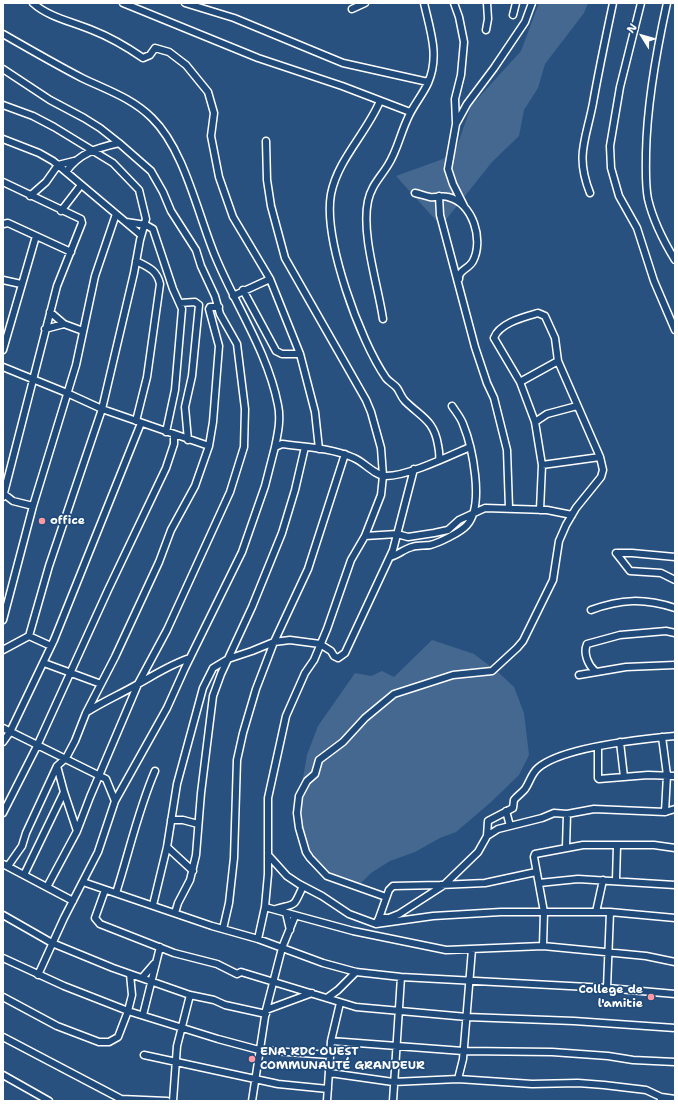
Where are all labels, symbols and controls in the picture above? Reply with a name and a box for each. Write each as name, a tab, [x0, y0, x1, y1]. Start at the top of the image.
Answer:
north arrow	[622, 16, 662, 56]
text: N	[623, 20, 641, 36]
place label: office	[50, 514, 85, 528]
marker: office	[37, 516, 47, 526]
place label: College de l'amitie	[578, 983, 643, 1011]
marker: College de l'amitie	[646, 992, 656, 1002]
place label: ENA RDC OUEST COMMUNAUTÉ GRANDEUR	[260, 1045, 425, 1073]
marker: ENA RDC OUEST COMMUNAUTÉ GRANDEUR	[247, 1054, 257, 1064]

